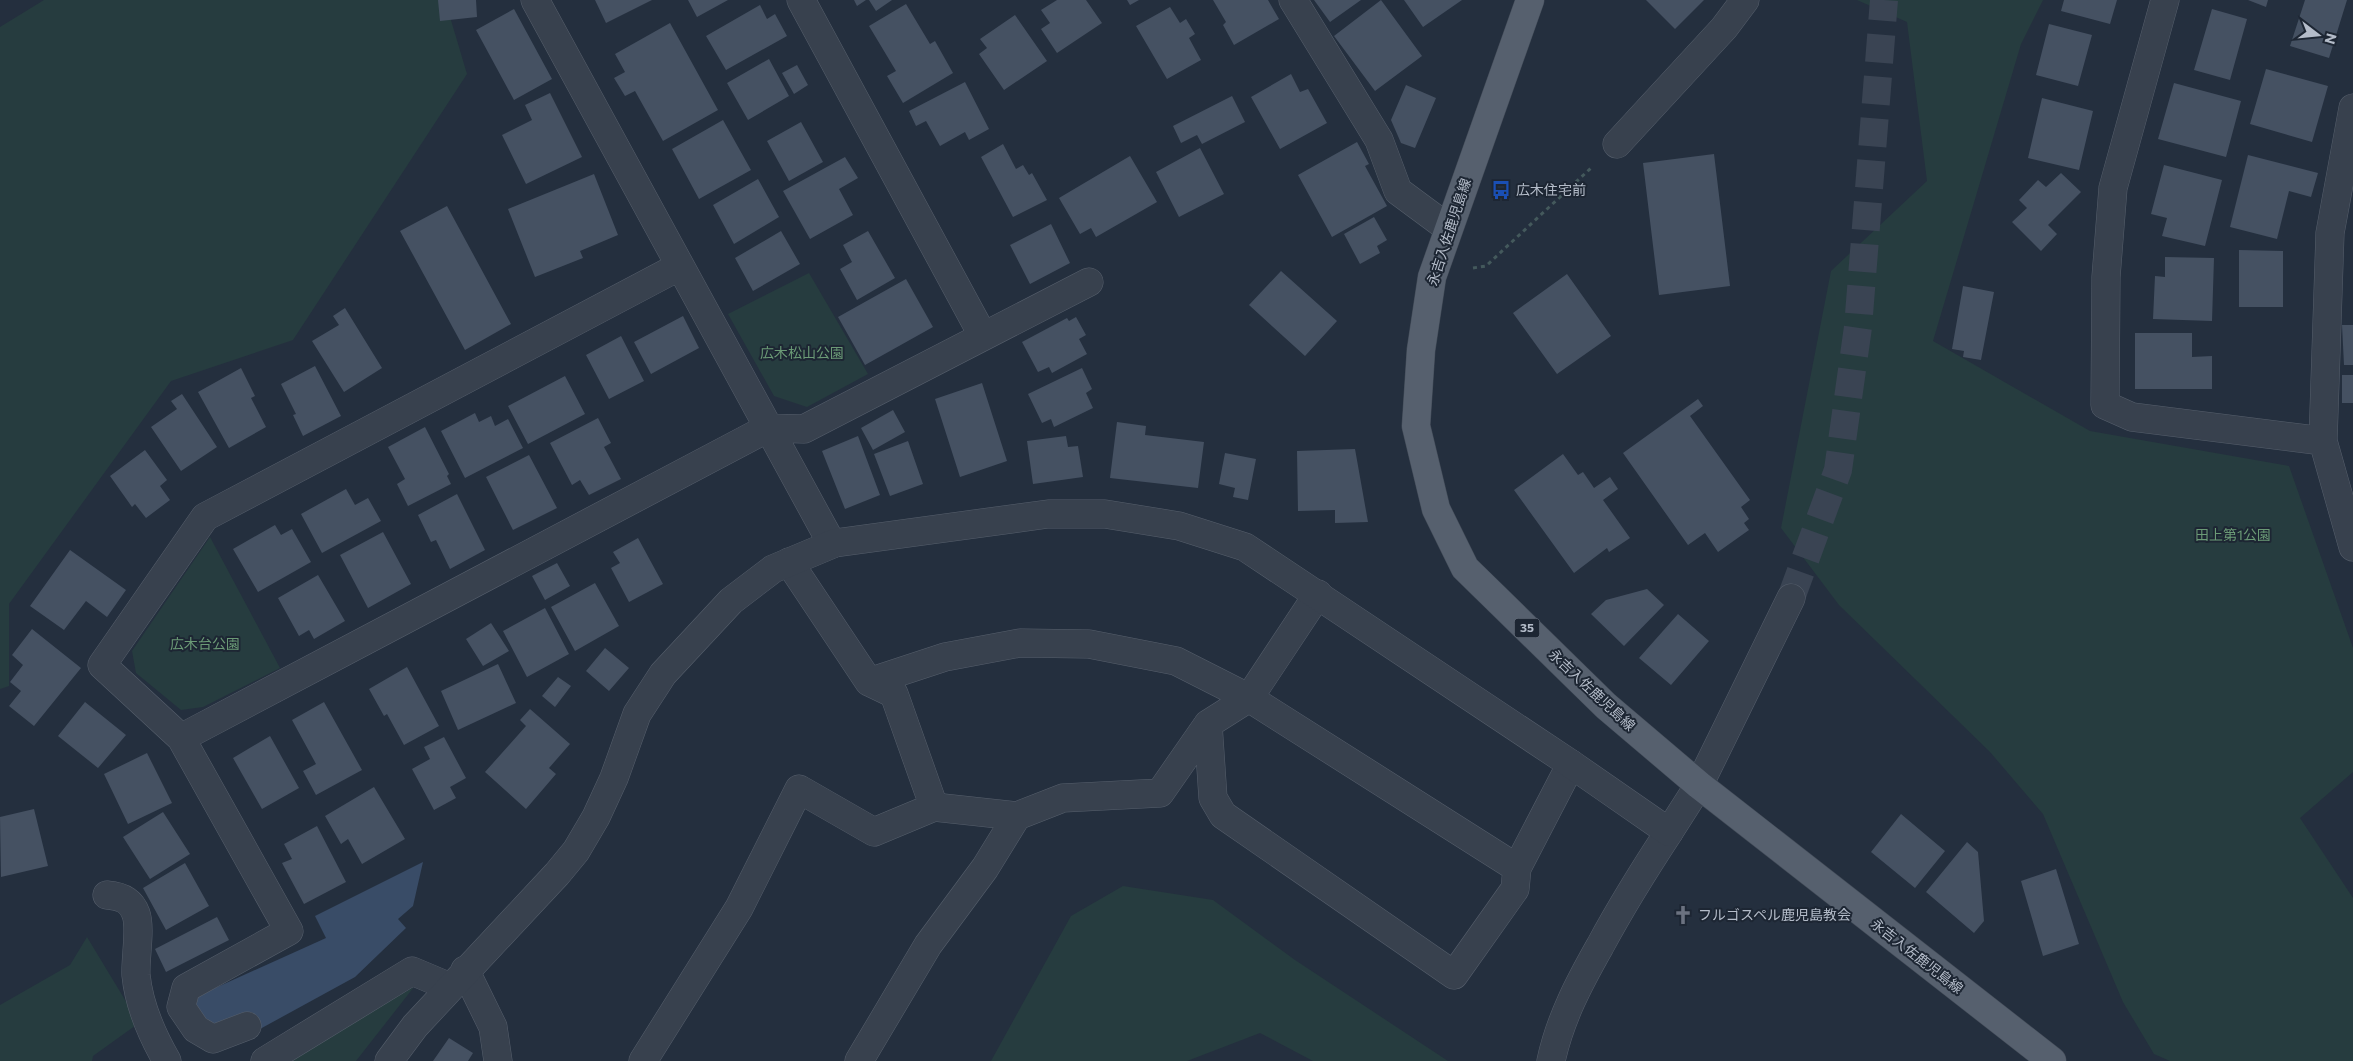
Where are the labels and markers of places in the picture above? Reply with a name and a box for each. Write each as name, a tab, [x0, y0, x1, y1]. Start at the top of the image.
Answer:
bus stop icon: 広木住宅前	[1490, 179, 1512, 201]
place label: 広木住宅前	[1516, 181, 1586, 198]
church icon: フルゴスペル鹿児島教会	[1672, 904, 1694, 926]
place label: フルゴスペル鹿児島教会	[1698, 906, 1851, 923]

